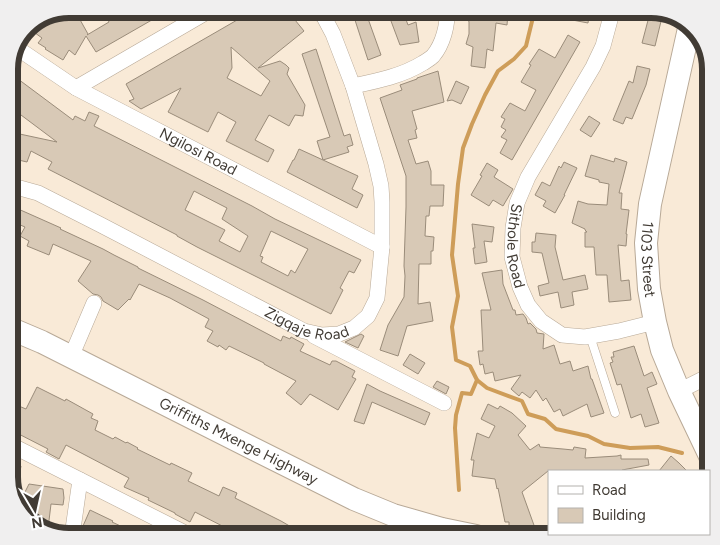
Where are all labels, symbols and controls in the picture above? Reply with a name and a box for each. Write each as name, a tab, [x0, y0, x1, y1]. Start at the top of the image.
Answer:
street label: Ngilosi Road	[156, 124, 240, 179]
street label: Sithole Road	[503, 202, 529, 290]
street label: 1103 Street	[637, 221, 659, 299]
street label: Zigqaje Road	[262, 303, 352, 344]
street label: Griffiths Mxenge Highway	[156, 394, 321, 489]
legend	[548, 470, 710, 535]
text: Road	[592, 481, 627, 499]
north arrow	[10, 485, 60, 535]
text: Building	[592, 506, 646, 524]
text: N	[30, 513, 44, 532]

